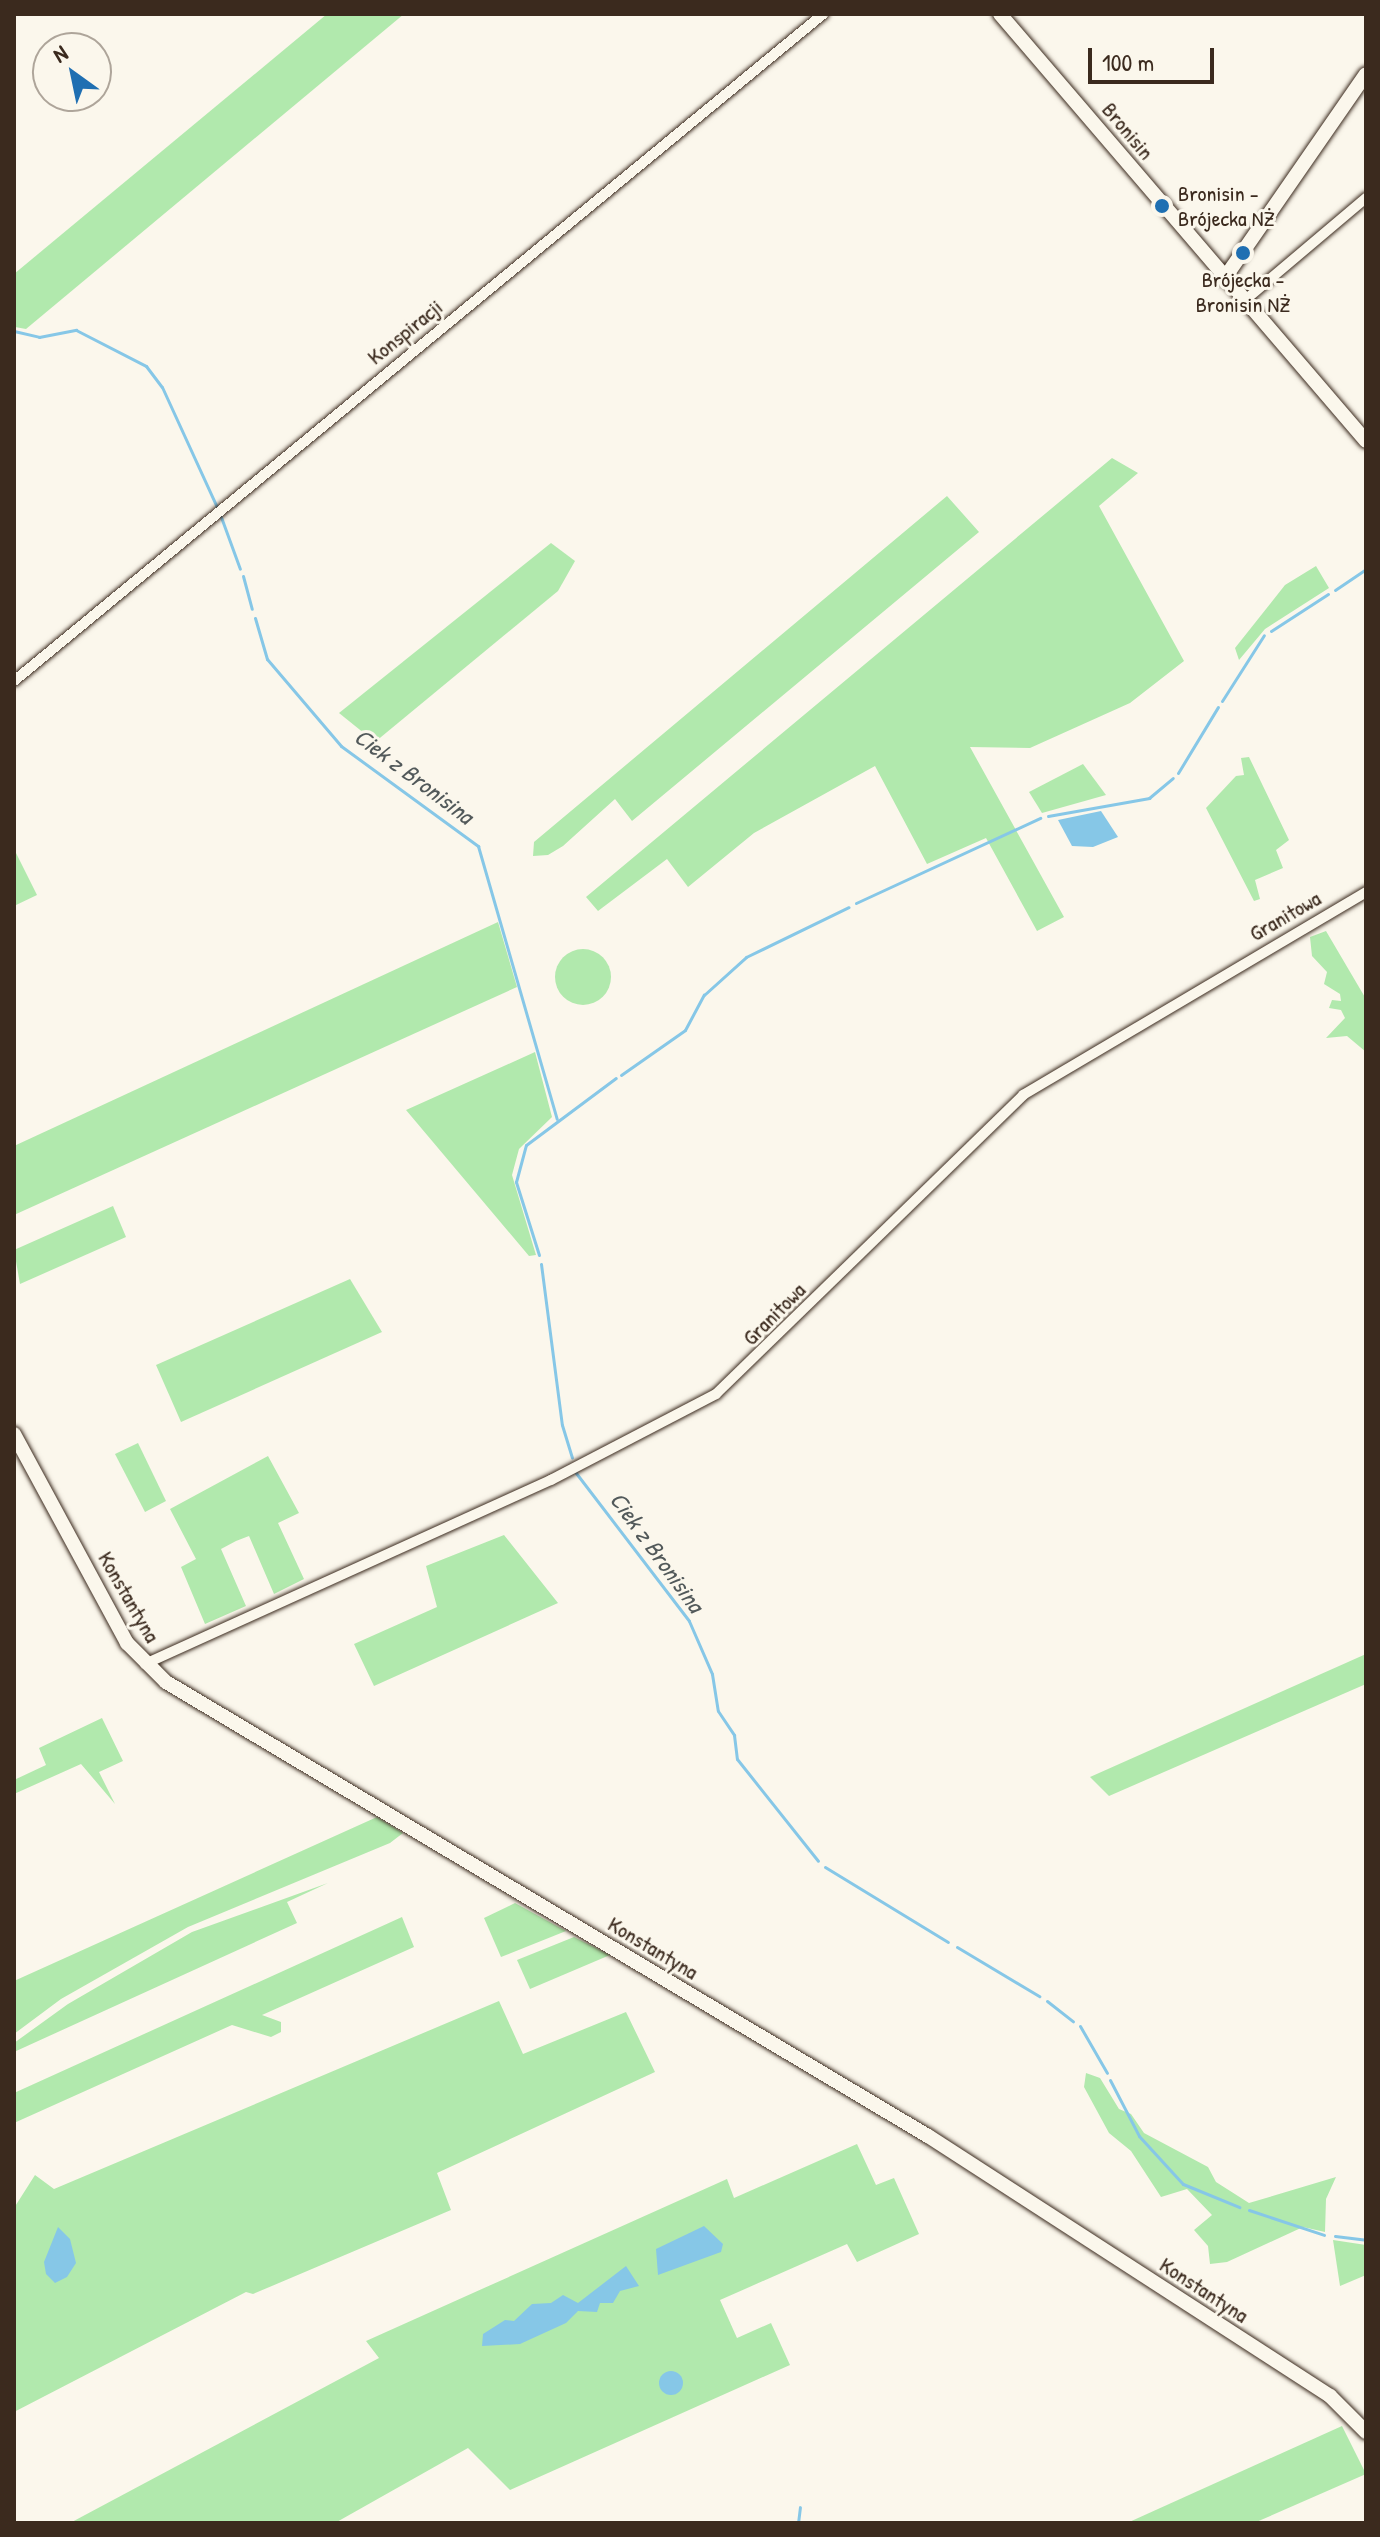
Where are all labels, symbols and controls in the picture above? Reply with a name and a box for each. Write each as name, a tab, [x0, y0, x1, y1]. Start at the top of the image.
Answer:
north arrow	[32, 32, 112, 112]
scale bar	[1092, 32, 1218, 82]
text: N	[47, 38, 73, 69]
text: 100 m	[1102, 46, 1154, 78]
street label: Bronisin	[1096, 97, 1160, 165]
place label: Bronisin - Brójecka NŻ	[1178, 180, 1275, 232]
marker: Bronisin - Brójecka NŻ	[1153, 197, 1171, 215]
marker: Brójecka - Bronisin NŻ	[1234, 244, 1252, 262]
place label: Brójecka - Bronisin NŻ	[1196, 266, 1290, 318]
street label: Konspiracji	[362, 294, 448, 370]
water label: Ciek z Bronisina	[349, 722, 479, 830]
street label: Granitowa	[1245, 885, 1325, 947]
street label: Granitowa	[737, 1277, 811, 1351]
water label: Ciek z Bronisina	[604, 1486, 710, 1618]
street label: Konstantyna	[92, 1547, 166, 1647]
street label: Konstantyna	[603, 1911, 703, 1985]
street label: Konstantyna	[1155, 2252, 1253, 2328]

